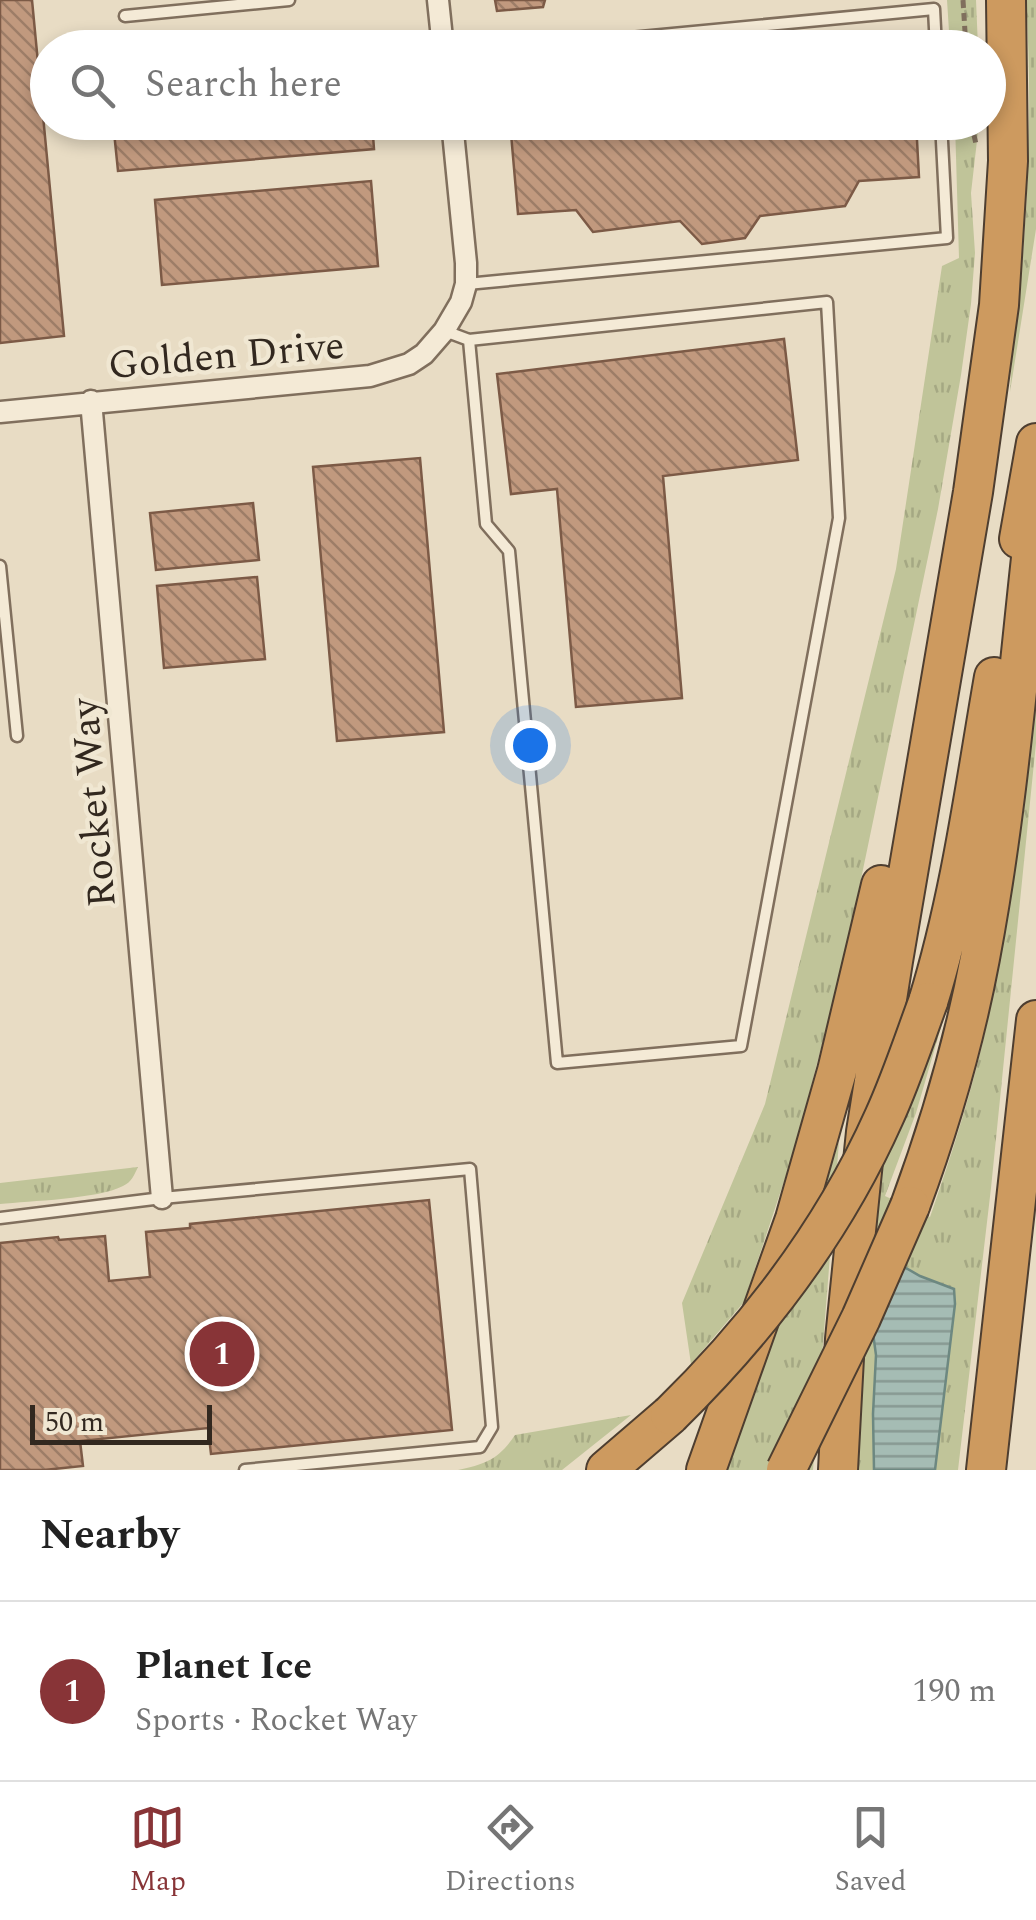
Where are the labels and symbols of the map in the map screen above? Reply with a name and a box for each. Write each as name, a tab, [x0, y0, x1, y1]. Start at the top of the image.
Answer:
street label: Golden Drive	[105, 316, 347, 397]
street label: Rocket Way	[55, 694, 134, 910]
your location	[505, 720, 556, 771]
pin: 1	[190, 1316, 254, 1392]
scale bar	[30, 1400, 212, 1444]

